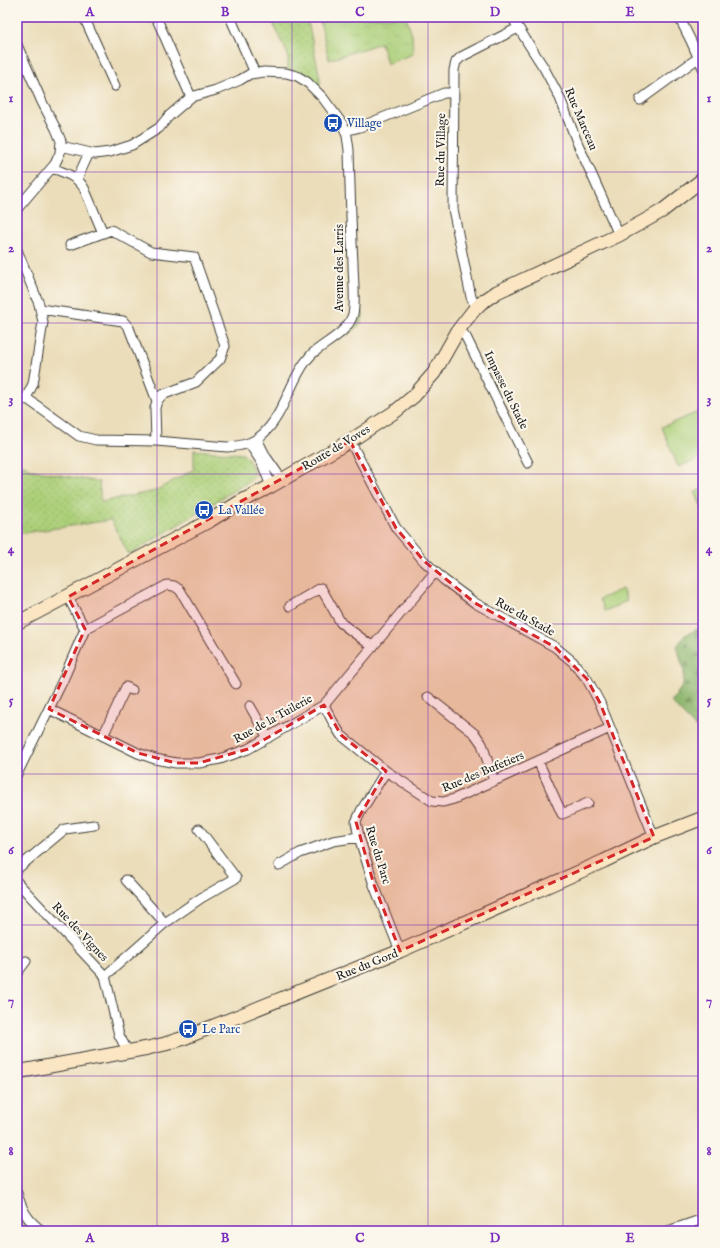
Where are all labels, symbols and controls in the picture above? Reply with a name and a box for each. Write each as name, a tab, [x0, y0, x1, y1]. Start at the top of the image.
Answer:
text: A	[85, 4, 96, 21]
text: B	[221, 4, 230, 21]
text: C	[355, 4, 365, 21]
text: D	[490, 4, 501, 21]
text: E	[625, 4, 635, 21]
street label: Rue Marceau	[561, 86, 601, 152]
text: 1	[9, 90, 14, 107]
text: 1	[707, 90, 712, 107]
bus stop icon: Village	[322, 112, 344, 134]
street label: Rue du Village	[433, 113, 449, 187]
place label: Village	[346, 116, 382, 131]
street label: Avenue des Larris	[332, 224, 347, 313]
text: 2	[8, 240, 14, 257]
text: 2	[706, 240, 712, 257]
street label: Impasse du Stade	[480, 348, 532, 432]
text: 3	[9, 391, 14, 408]
text: 3	[707, 391, 712, 408]
street label: Route de Voves	[299, 422, 373, 474]
bus stop icon: La Vallée	[193, 499, 215, 521]
place label: La Vallée	[218, 503, 265, 518]
text: 4	[8, 541, 15, 558]
text: 4	[706, 541, 713, 558]
street label: Rue du Stade	[492, 594, 558, 640]
street label: Rue de la Tuilerie	[231, 691, 316, 747]
text: 5	[9, 692, 14, 709]
text: 5	[707, 692, 712, 709]
street label: Rue des Bufetiers	[440, 748, 526, 796]
street label: Rue du Parc	[362, 824, 394, 886]
text: 6	[8, 842, 14, 859]
text: 6	[706, 842, 712, 859]
street label: Rue des Vignes	[49, 899, 111, 965]
street label: Rue du Gord	[334, 946, 401, 984]
text: 7	[8, 993, 14, 1010]
text: 7	[706, 993, 712, 1010]
bus stop icon: Le Parc	[177, 1018, 199, 1040]
place label: Le Parc	[202, 1022, 240, 1037]
text: 8	[8, 1143, 14, 1160]
text: 8	[706, 1143, 712, 1160]
text: A	[85, 1230, 96, 1247]
text: B	[221, 1230, 230, 1247]
text: C	[355, 1230, 365, 1247]
text: D	[490, 1230, 501, 1247]
text: E	[625, 1230, 635, 1247]

